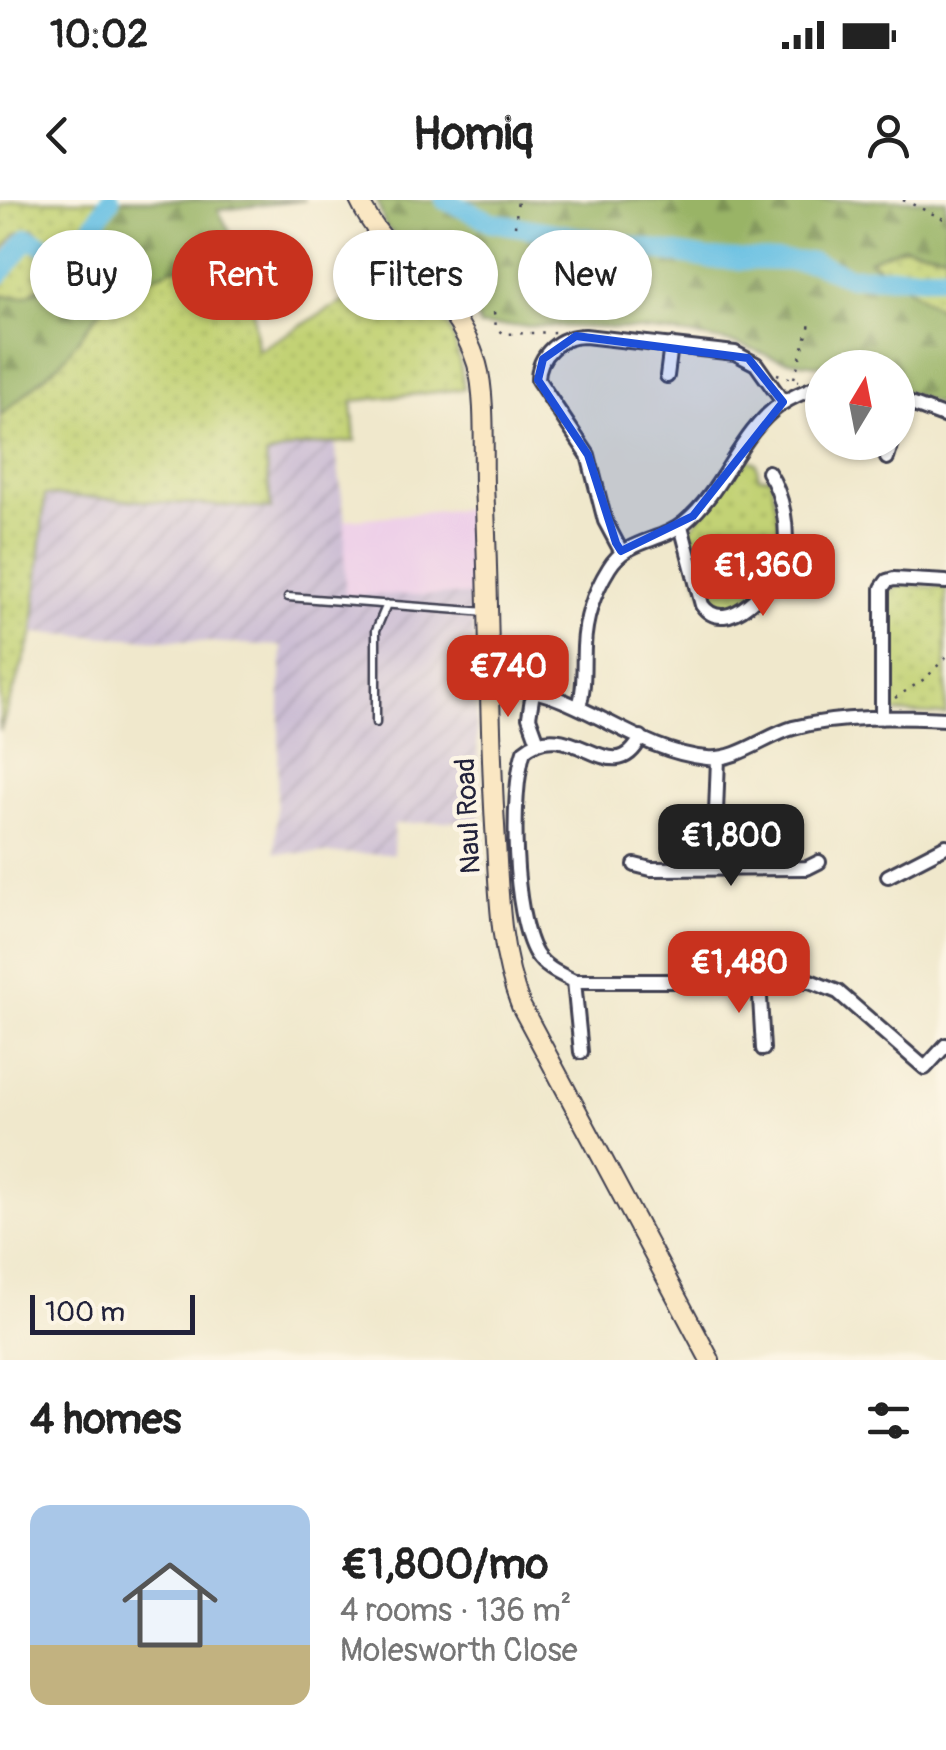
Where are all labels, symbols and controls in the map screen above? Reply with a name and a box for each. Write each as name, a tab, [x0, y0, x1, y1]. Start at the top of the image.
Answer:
text: 10:02	[50, 11, 148, 59]
text: Homiq	[413, 107, 533, 163]
icon: back	[30, 108, 85, 163]
icon: person	[861, 108, 916, 163]
chip: Buy	[30, 230, 152, 320]
chip: Rent	[172, 230, 313, 320]
chip: Filters	[333, 230, 498, 320]
chip: New	[518, 230, 652, 320]
north arrow	[805, 350, 915, 460]
map controls	[805, 350, 915, 460]
pin: €1,360	[682, 534, 844, 619]
text: €1,360	[713, 546, 813, 586]
pin: €740	[449, 635, 567, 720]
text: €740	[469, 647, 547, 687]
street label: Naul Road	[448, 757, 489, 875]
pin: €1,800	[650, 804, 812, 889]
text: €1,800	[680, 816, 782, 856]
pin: €1,480	[658, 931, 820, 1016]
text: €1,480	[690, 943, 788, 983]
scale bar	[30, 1290, 195, 1334]
text: 100 m	[45, 1295, 125, 1330]
icon: filters	[861, 1393, 916, 1448]
text: 4 homes	[30, 1394, 181, 1446]
text: €1,800/mo	[340, 1539, 548, 1591]
icon: home	[110, 1545, 230, 1665]
text: 4 rooms · 136 m²	[340, 1591, 572, 1631]
text: Molesworth Close	[340, 1631, 578, 1671]

